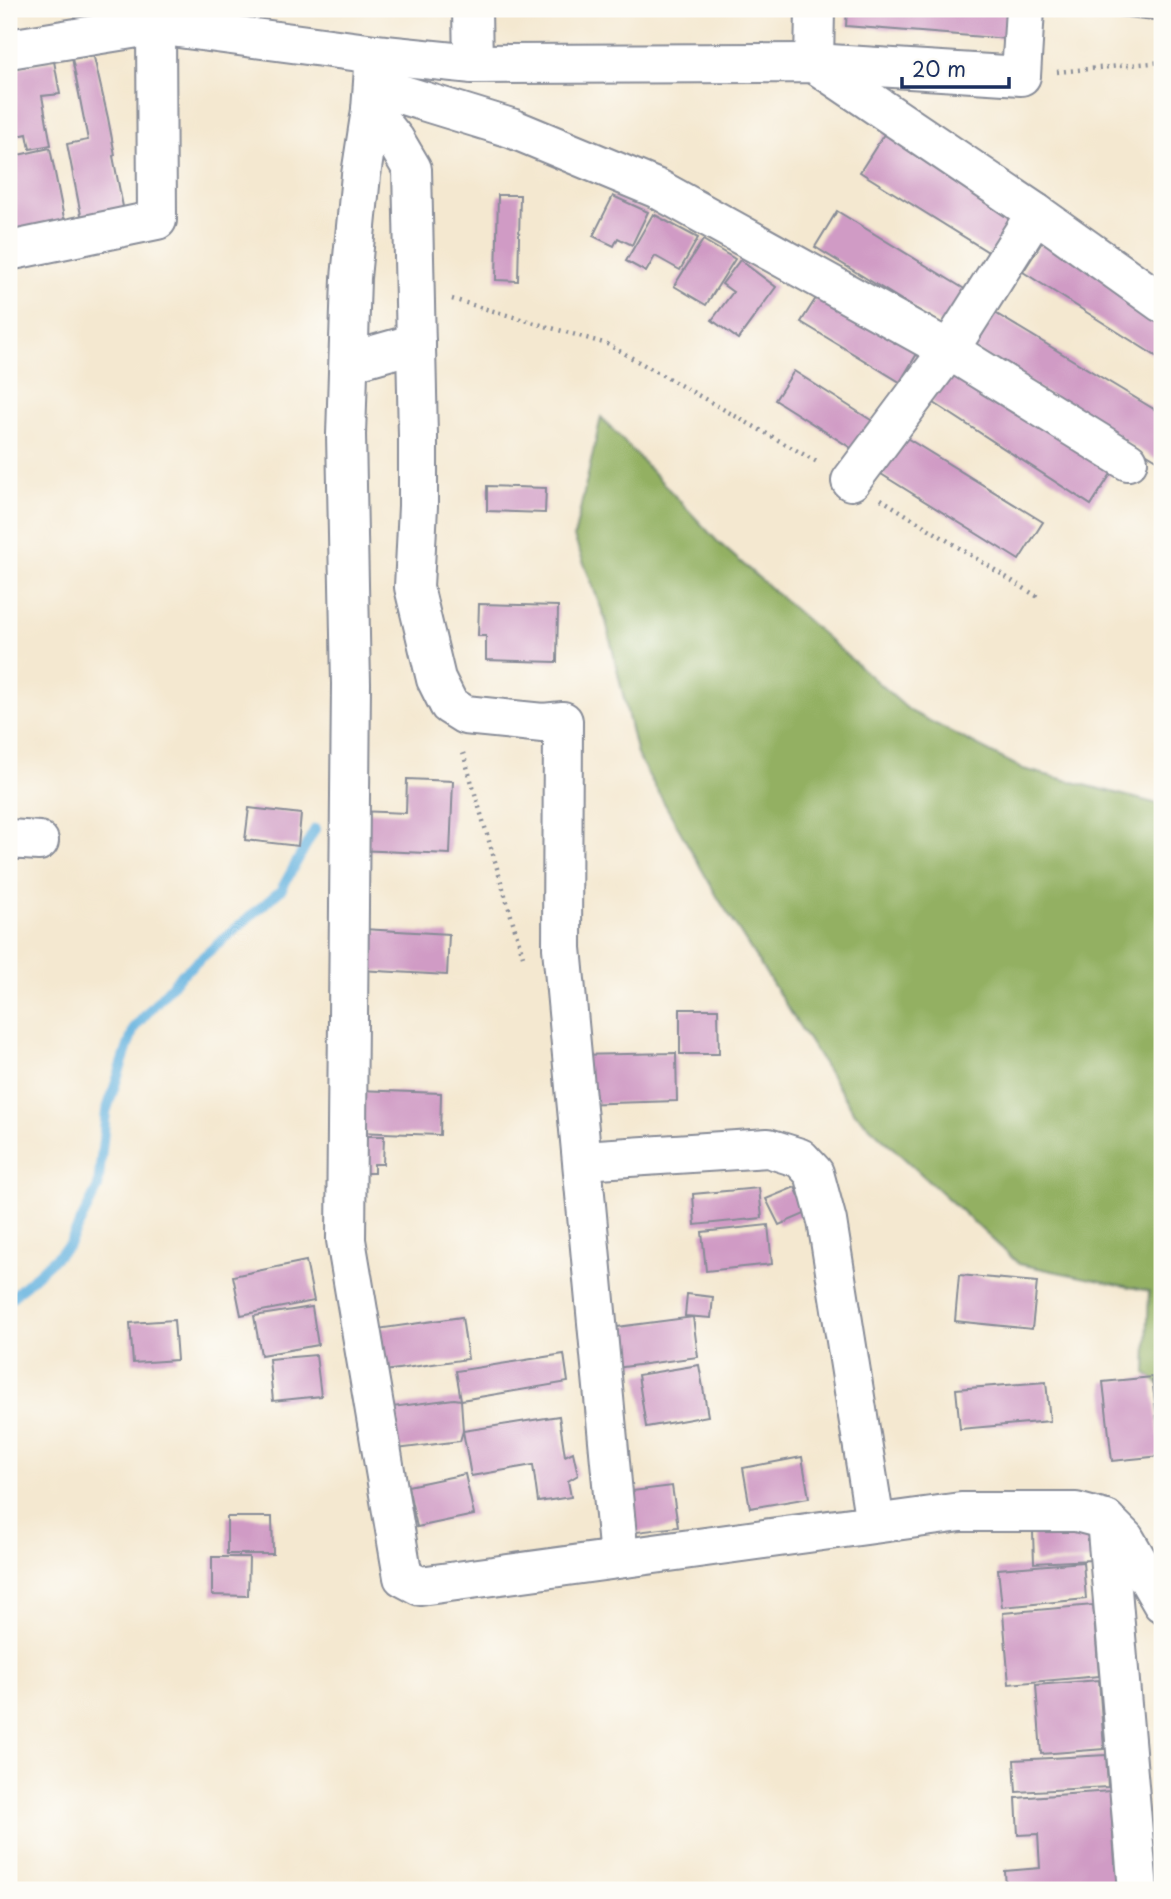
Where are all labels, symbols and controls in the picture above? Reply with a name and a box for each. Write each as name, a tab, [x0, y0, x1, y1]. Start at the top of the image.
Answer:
scale bar	[902, 46, 1008, 90]
text: 20 m	[912, 52, 966, 84]

